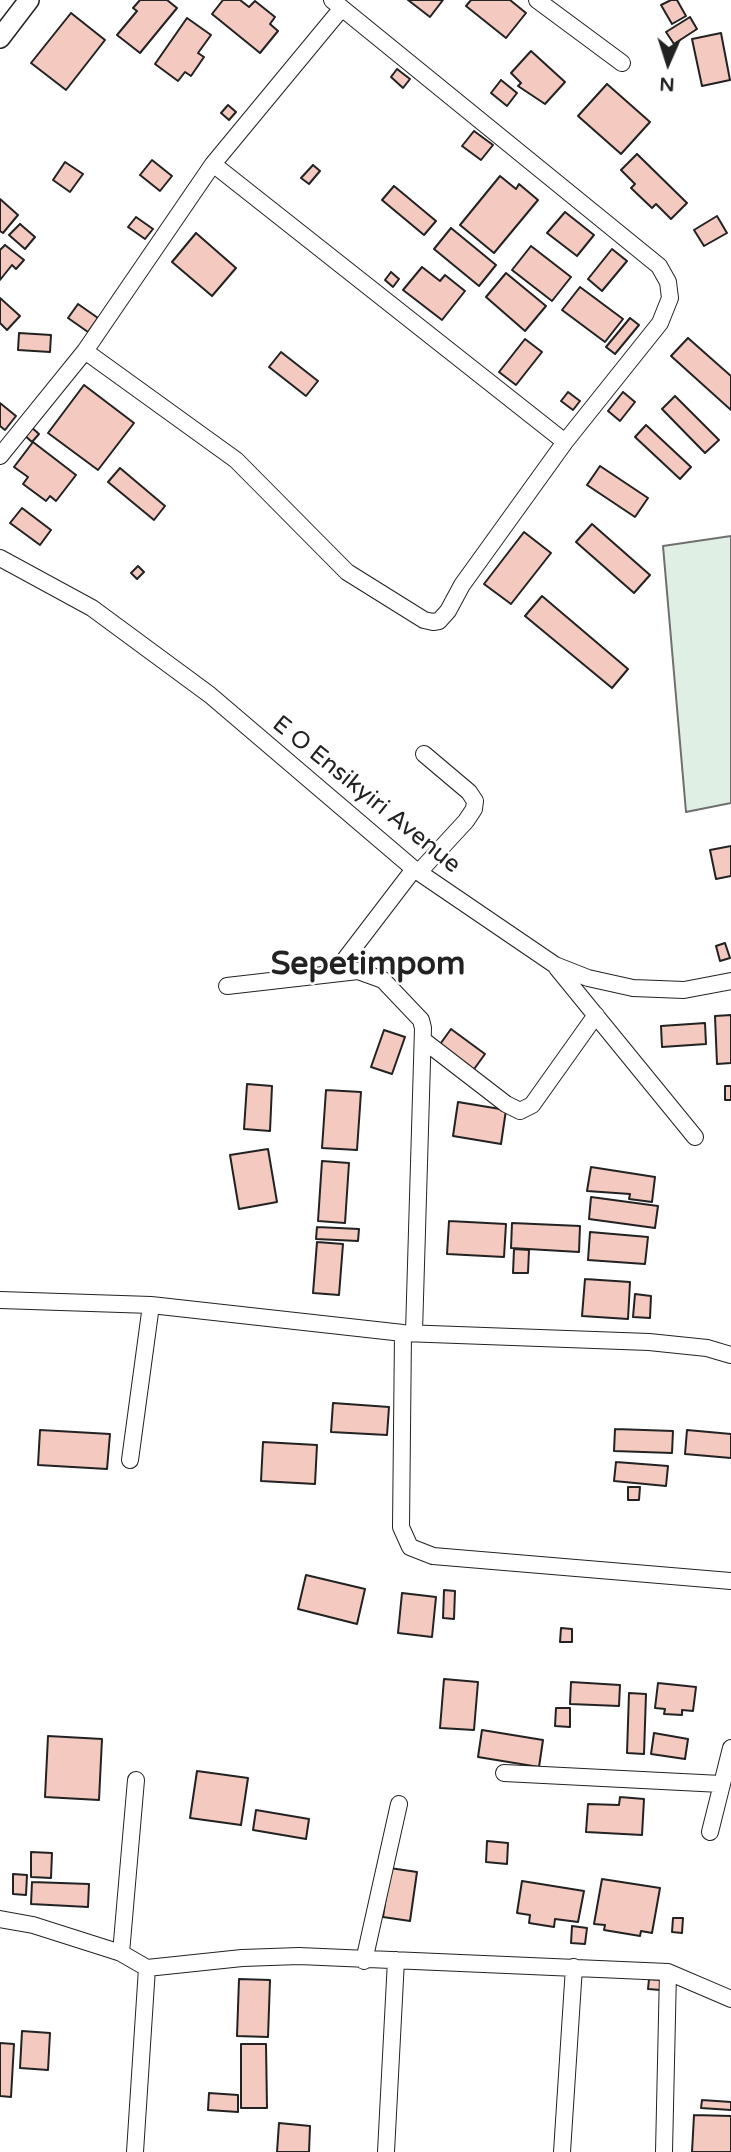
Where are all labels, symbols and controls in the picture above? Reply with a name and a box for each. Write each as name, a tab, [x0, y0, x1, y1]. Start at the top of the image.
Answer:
north arrow	[633, 28, 703, 98]
text: N	[659, 73, 675, 95]
street label: E O Ensikyiri Avenue	[266, 710, 466, 880]
district label: Sepetimpom	[271, 947, 465, 985]

